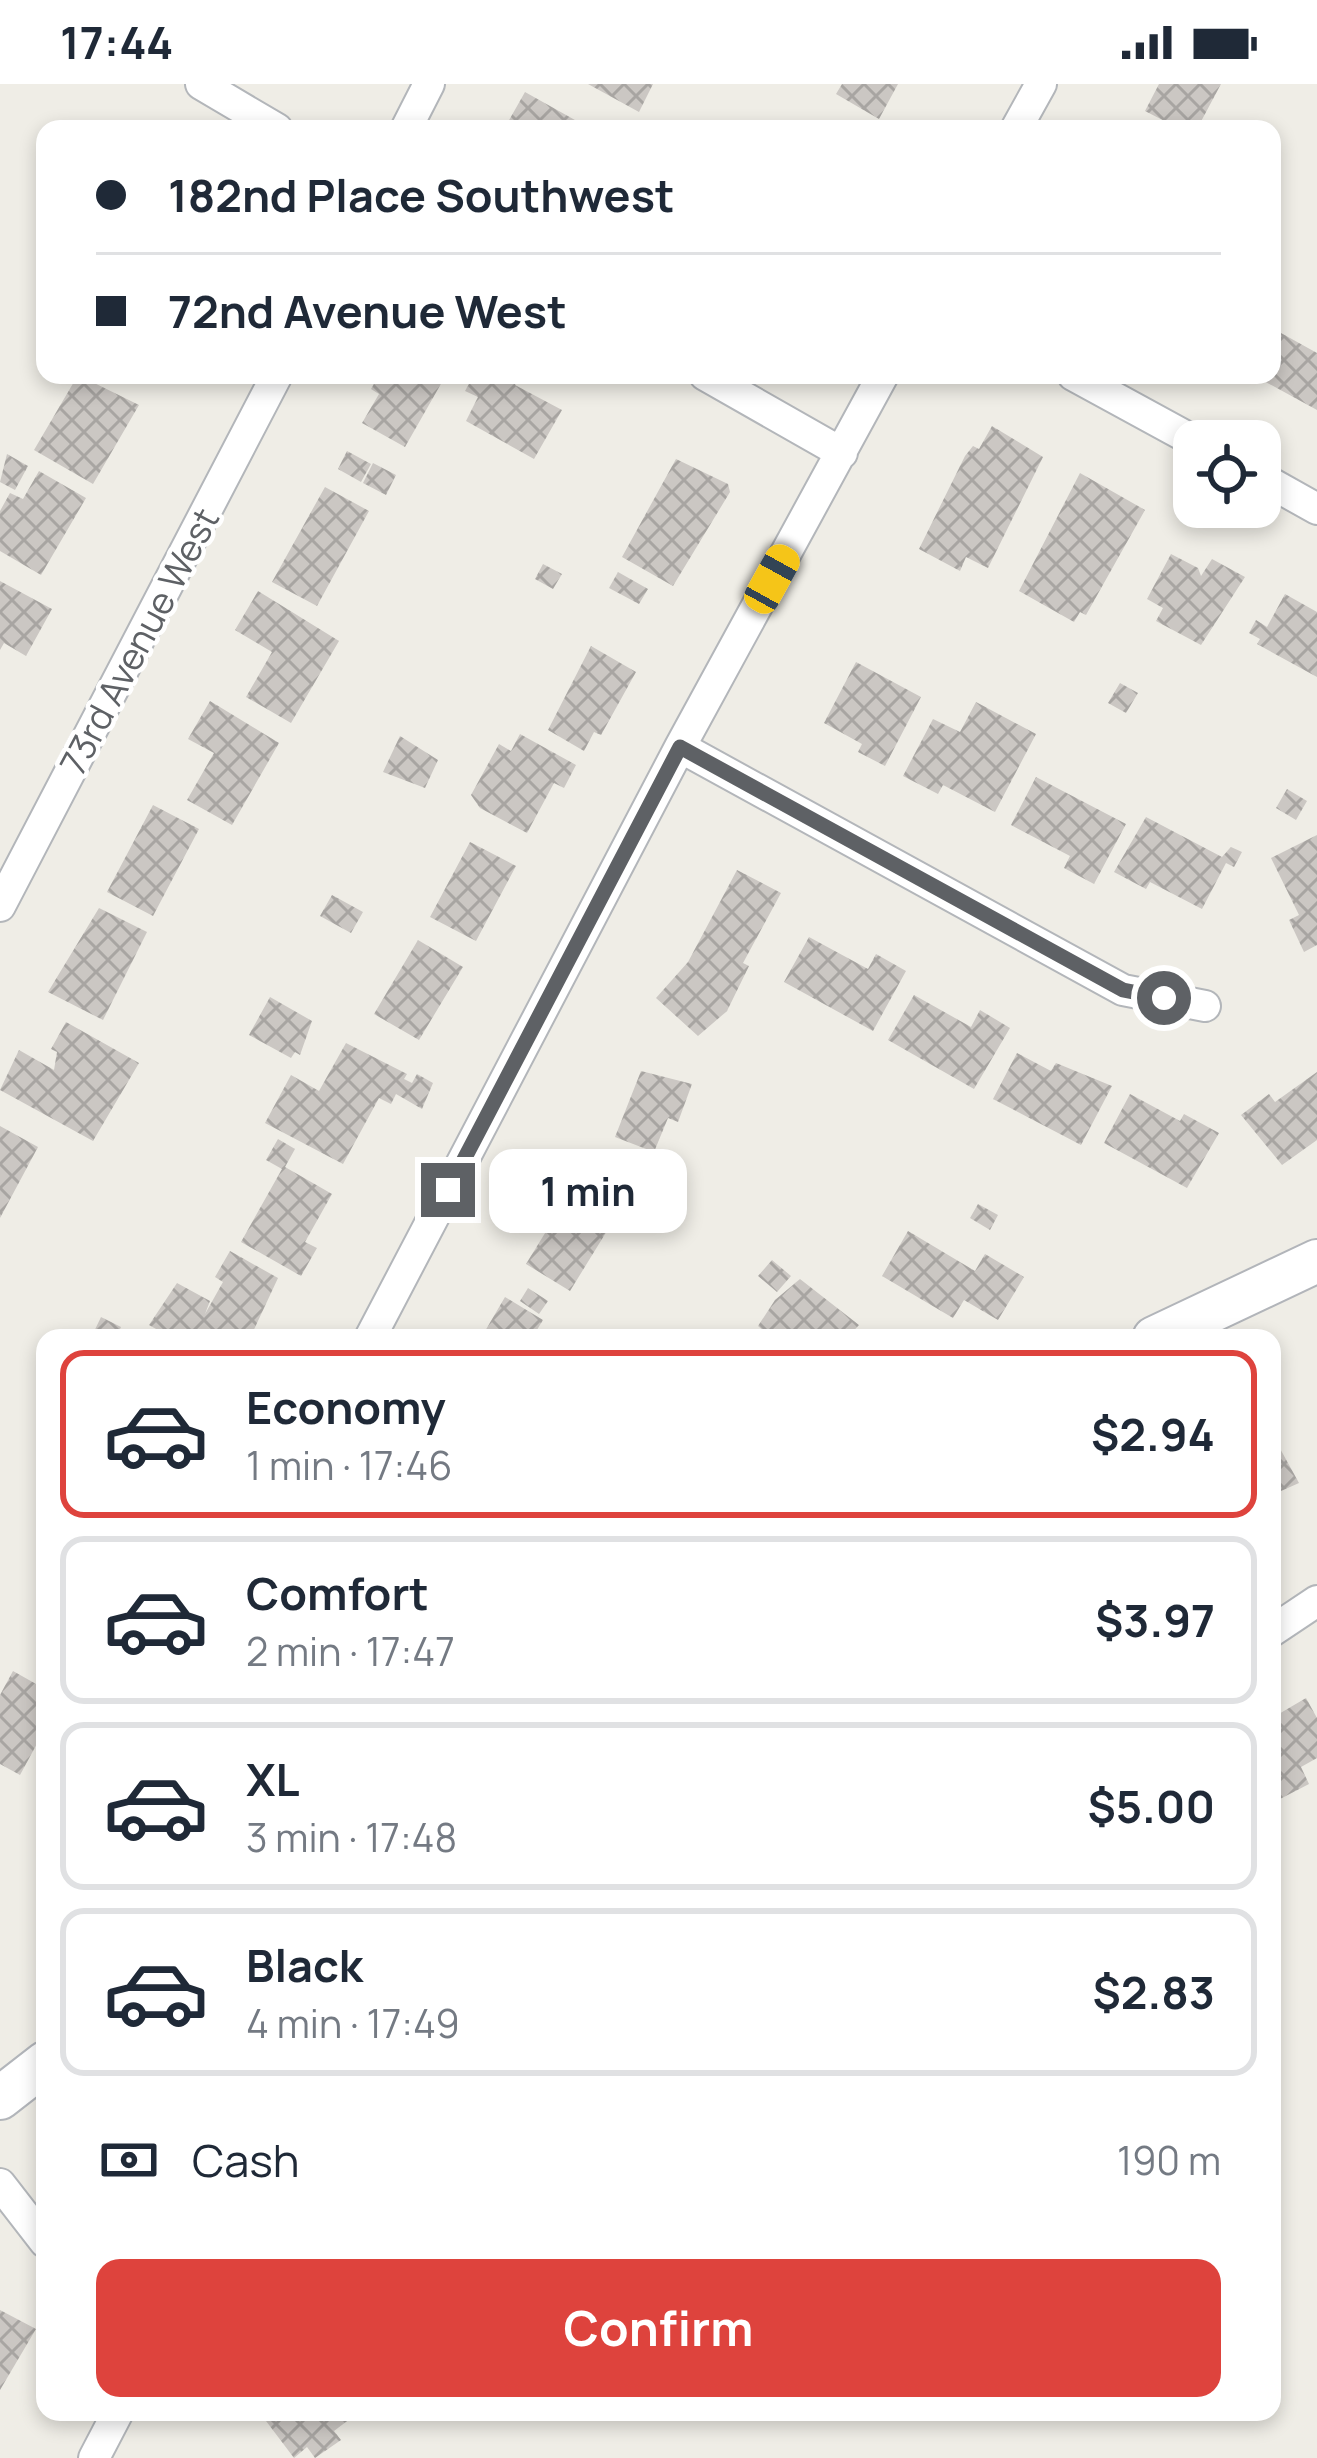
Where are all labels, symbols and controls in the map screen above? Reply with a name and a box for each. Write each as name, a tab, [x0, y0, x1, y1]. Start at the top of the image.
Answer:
text: 17:44	[60, 11, 173, 73]
text: 182nd Place Southwest	[168, 164, 675, 226]
text: 72nd Avenue West	[168, 280, 567, 342]
map controls	[1173, 420, 1281, 528]
button: locate	[1173, 420, 1281, 528]
street label: 73rd Avenue West	[48, 499, 230, 783]
car	[739, 539, 805, 619]
route start	[1137, 971, 1191, 1025]
callout: 1 min	[490, 1148, 688, 1232]
route end	[421, 1163, 475, 1217]
text: 1 min	[540, 1164, 636, 1218]
text: Economy	[246, 1376, 446, 1438]
icon: car	[102, 1380, 210, 1488]
text: $2.94	[1091, 1403, 1215, 1465]
text: 1 min · 17:46	[246, 1438, 452, 1492]
text: Comfort	[246, 1562, 429, 1624]
icon: car	[102, 1566, 210, 1674]
text: $3.97	[1095, 1589, 1215, 1651]
text: 2 min · 17:47	[246, 1624, 455, 1678]
text: XL	[246, 1748, 300, 1810]
icon: car	[102, 1752, 210, 1860]
text: $5.00	[1087, 1775, 1215, 1837]
text: 3 min · 17:48	[246, 1810, 457, 1864]
text: Black	[246, 1934, 363, 1996]
icon: car	[102, 1938, 210, 2046]
text: $2.83	[1093, 1961, 1215, 2023]
text: 4 min · 17:49	[246, 1996, 460, 2050]
icon: cash	[96, 2127, 162, 2193]
text: Cash	[192, 2129, 300, 2191]
text: 190 m	[1117, 2133, 1221, 2187]
button: Confirm	[96, 2259, 1221, 2397]

